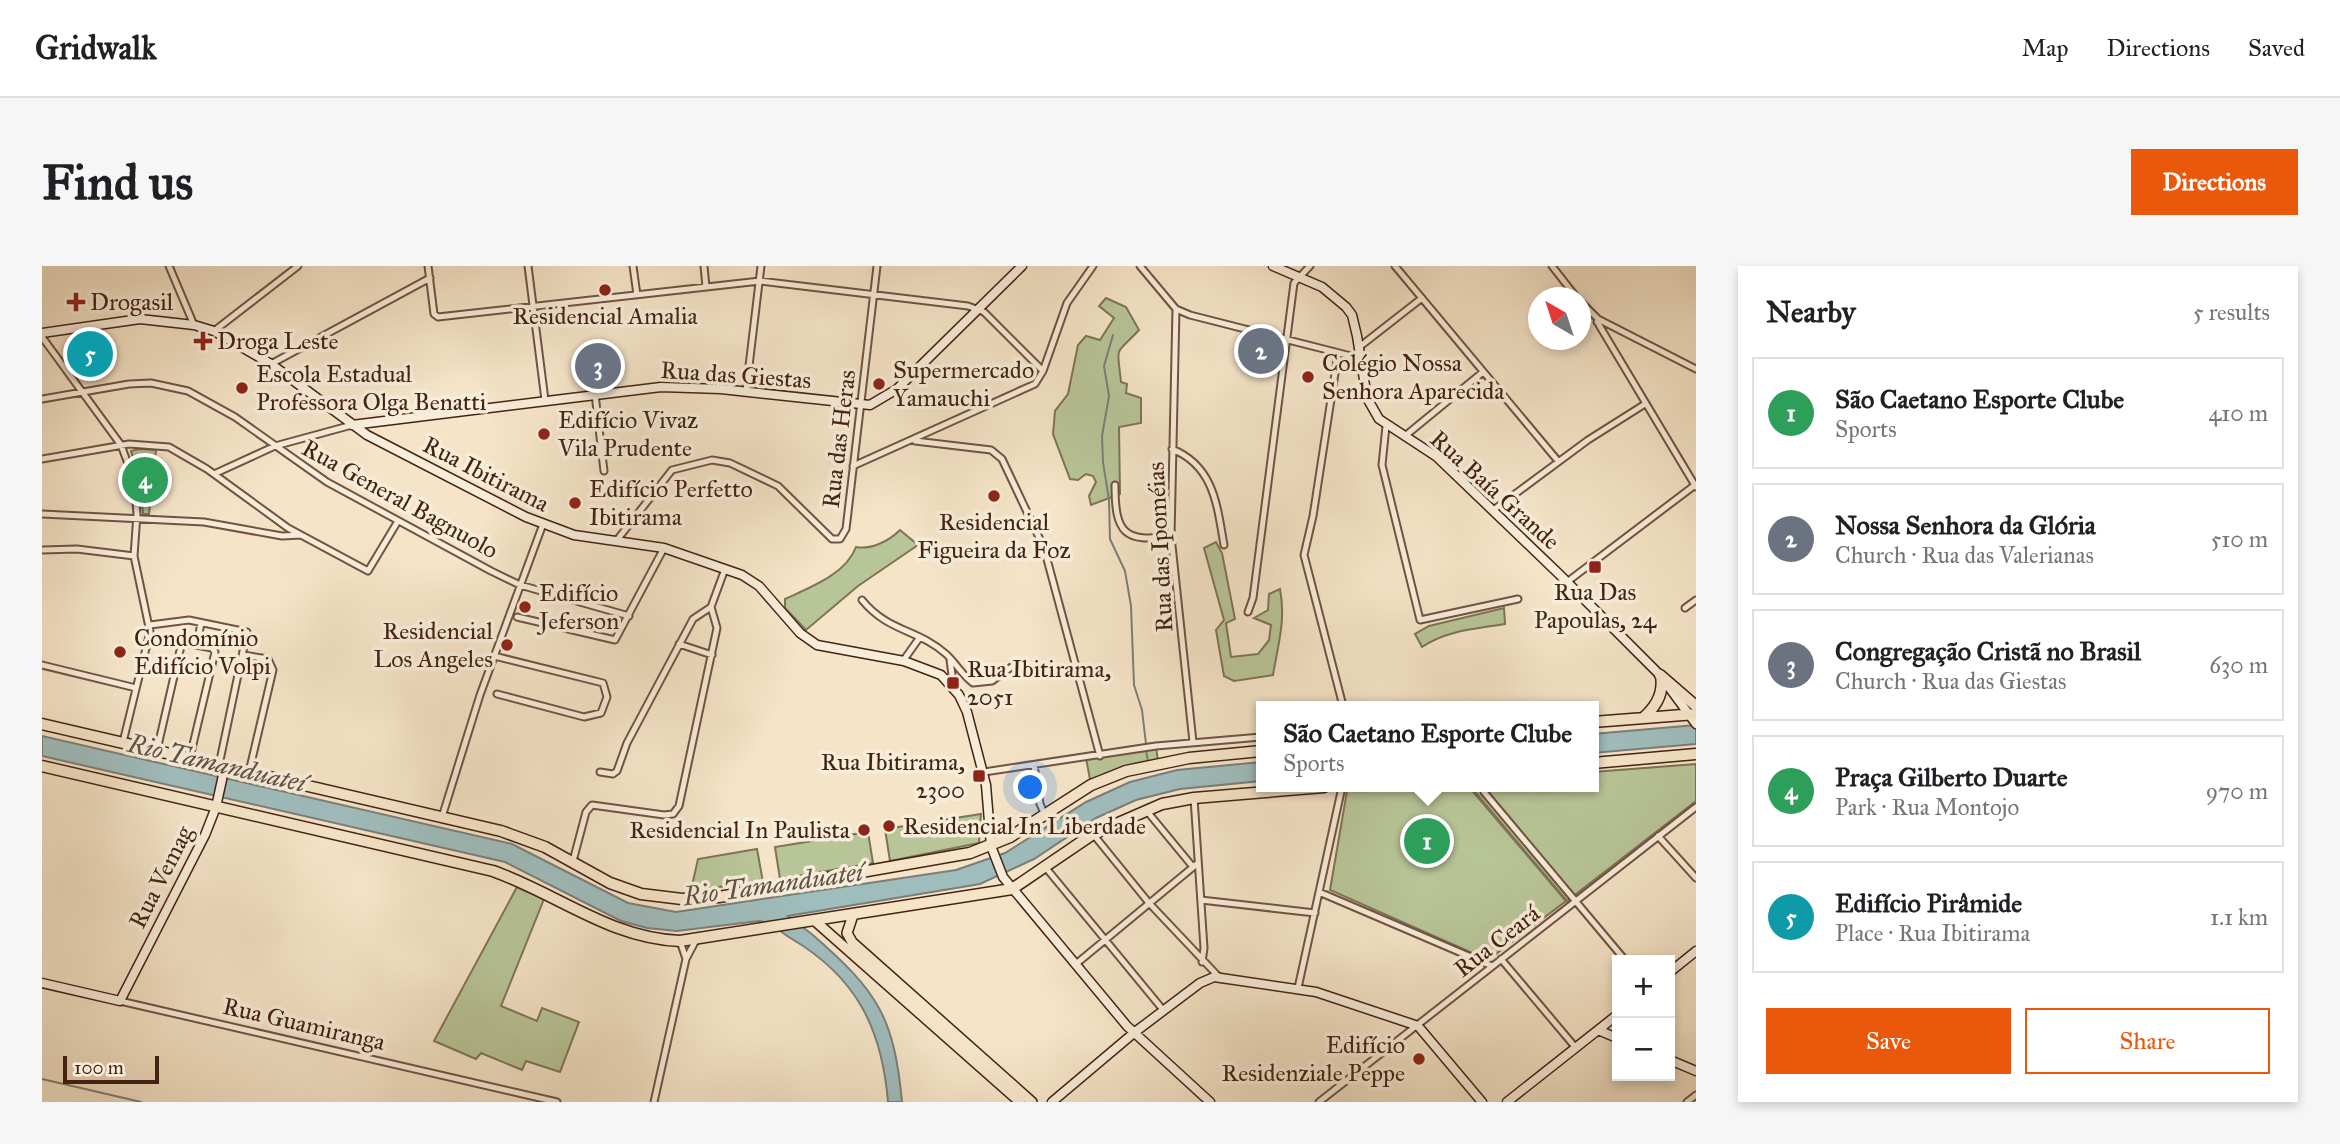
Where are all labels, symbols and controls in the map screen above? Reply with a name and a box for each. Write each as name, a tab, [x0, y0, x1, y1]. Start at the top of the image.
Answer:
text: Gridwalk	[35, 28, 157, 68]
text: Map	[2022, 33, 2069, 63]
text: Directions	[2107, 33, 2210, 63]
text: Saved	[2248, 33, 2305, 63]
button: Directions	[2131, 149, 2298, 215]
text: Find us	[42, 153, 193, 212]
marker: Residencial Amalia	[597, 282, 613, 298]
place label: Drogasil	[90, 287, 174, 317]
north arrow	[1528, 287, 1591, 350]
marker: Drogasil	[68, 294, 84, 310]
text: Nearby	[1766, 294, 1856, 330]
text: 5 results	[2193, 298, 2270, 326]
place label: Residencial Amalia	[512, 301, 698, 331]
pin: 2	[1238, 325, 1284, 377]
place label: Droga Leste	[217, 326, 339, 356]
pin: 5	[67, 328, 113, 380]
marker: Droga Leste	[195, 333, 211, 349]
pin: 3	[575, 340, 621, 392]
place label: Colégio Nossa Senhora Aparecida	[1322, 348, 1505, 406]
street label: Rua das Giestas	[660, 355, 812, 395]
place label: Supermercado Yamauchi	[893, 355, 1034, 413]
place label: Escola Estadual Professora Olga Benatti	[256, 359, 487, 417]
street label: Rua das Heras	[816, 368, 862, 510]
marker: Colégio Nossa Senhora Aparecida	[1300, 369, 1316, 385]
marker: Supermercado Yamauchi	[871, 376, 887, 392]
marker: Escola Estadual Professora Olga Benatti	[234, 380, 250, 396]
text: São Caetano Esporte Clube	[1835, 383, 2124, 415]
text: 1	[1786, 399, 1796, 427]
text: 410 m	[2209, 399, 2268, 427]
place label: Edifício Vivaz Vila Prudente	[557, 405, 698, 463]
text: Sports	[1835, 415, 1897, 443]
street label: Rua Baía Grande	[1424, 424, 1566, 556]
marker: Edifício Vivaz Vila Prudente	[536, 426, 552, 442]
street label: Rua Ibitirama	[418, 429, 555, 519]
street label: Rua General Bagnuolo	[297, 433, 503, 565]
pin: 4	[122, 454, 168, 506]
street label: Rua das Ipoméias	[1141, 461, 1179, 633]
place label: Edifício Perfetto Ibitirama	[589, 474, 753, 532]
marker: Residencial Figueira da Foz	[986, 488, 1002, 504]
marker: Edifício Perfetto Ibitirama	[567, 495, 583, 511]
place label: Residencial Figueira da Foz	[917, 507, 1071, 565]
text: Nossa Senhora da Glória	[1835, 509, 2096, 541]
text: 2	[1785, 525, 1797, 553]
text: 510 m	[2211, 525, 2268, 553]
text: Church · Rua das Valerianas	[1835, 541, 2094, 569]
marker: Rua Das Papoulas, 24	[1587, 559, 1603, 575]
place label: Rua Das Papoulas, 24	[1534, 577, 1657, 635]
place label: Edifício Jeferson	[536, 578, 619, 636]
marker: Edifício Jeferson	[517, 599, 533, 615]
place label: Residencial Los Angeles	[374, 616, 493, 674]
place label: Condomínio Edifício Volpi	[134, 623, 271, 681]
text: Congregação Cristã no Brasil	[1835, 635, 2141, 667]
marker: Residencial Los Angeles	[499, 637, 515, 653]
marker: Condomínio Edifício Volpi	[112, 644, 128, 660]
text: 3	[1786, 651, 1796, 679]
text: 630 m	[2209, 651, 2268, 679]
place label: Rua Ibitirama, 2051	[967, 654, 1111, 712]
text: Church · Rua das Giestas	[1835, 667, 2066, 695]
marker: Rua Ibitirama, 2051	[945, 675, 961, 691]
popup	[1256, 701, 1599, 792]
text: São Caetano Esporte Clube	[1283, 717, 1572, 749]
water label: Rio Tamanduateí	[124, 727, 314, 800]
place label: Rua Ibitirama, 2300	[821, 747, 965, 805]
text: Sports	[1283, 749, 1345, 777]
text: Praça Gilberto Duarte	[1835, 761, 2068, 793]
marker: Rua Ibitirama, 2300	[971, 768, 987, 784]
your location	[1013, 770, 1047, 804]
text: 4	[1785, 777, 1797, 805]
text: 970 m	[2206, 777, 2268, 805]
text: Park · Rua Montojo	[1835, 793, 2019, 821]
place label: Residencial In Liberdade	[903, 811, 1146, 841]
place label: Residencial In Paulista	[629, 815, 851, 845]
pin: 1	[1404, 815, 1450, 867]
marker: Residencial In Liberdade	[881, 818, 897, 834]
street label: Rua Vemag	[122, 820, 200, 933]
marker: Residencial In Paulista	[856, 822, 872, 838]
water label: Rio Tamanduateí	[680, 855, 870, 913]
text: Edifício Pirâmide	[1835, 887, 2022, 919]
street label: Rua Ceará	[1448, 898, 1546, 984]
text: 5	[1786, 903, 1796, 931]
text: 1.1 km	[2210, 903, 2268, 931]
text: Place · Rua Ibitirama	[1835, 919, 2030, 947]
map controls	[1612, 955, 1675, 1081]
button: +	[1612, 955, 1675, 1018]
street label: Rua Guamiranga	[220, 991, 389, 1057]
button: Save	[1766, 1008, 2011, 1074]
button: Share	[2025, 1008, 2270, 1074]
button: −	[1612, 1018, 1675, 1081]
place label: Edifício Residenziale Peppe	[1221, 1030, 1405, 1088]
marker: Edifício Residenziale Peppe	[1411, 1051, 1427, 1067]
scale bar	[63, 1053, 159, 1085]
text: 100 m	[74, 1056, 124, 1079]

